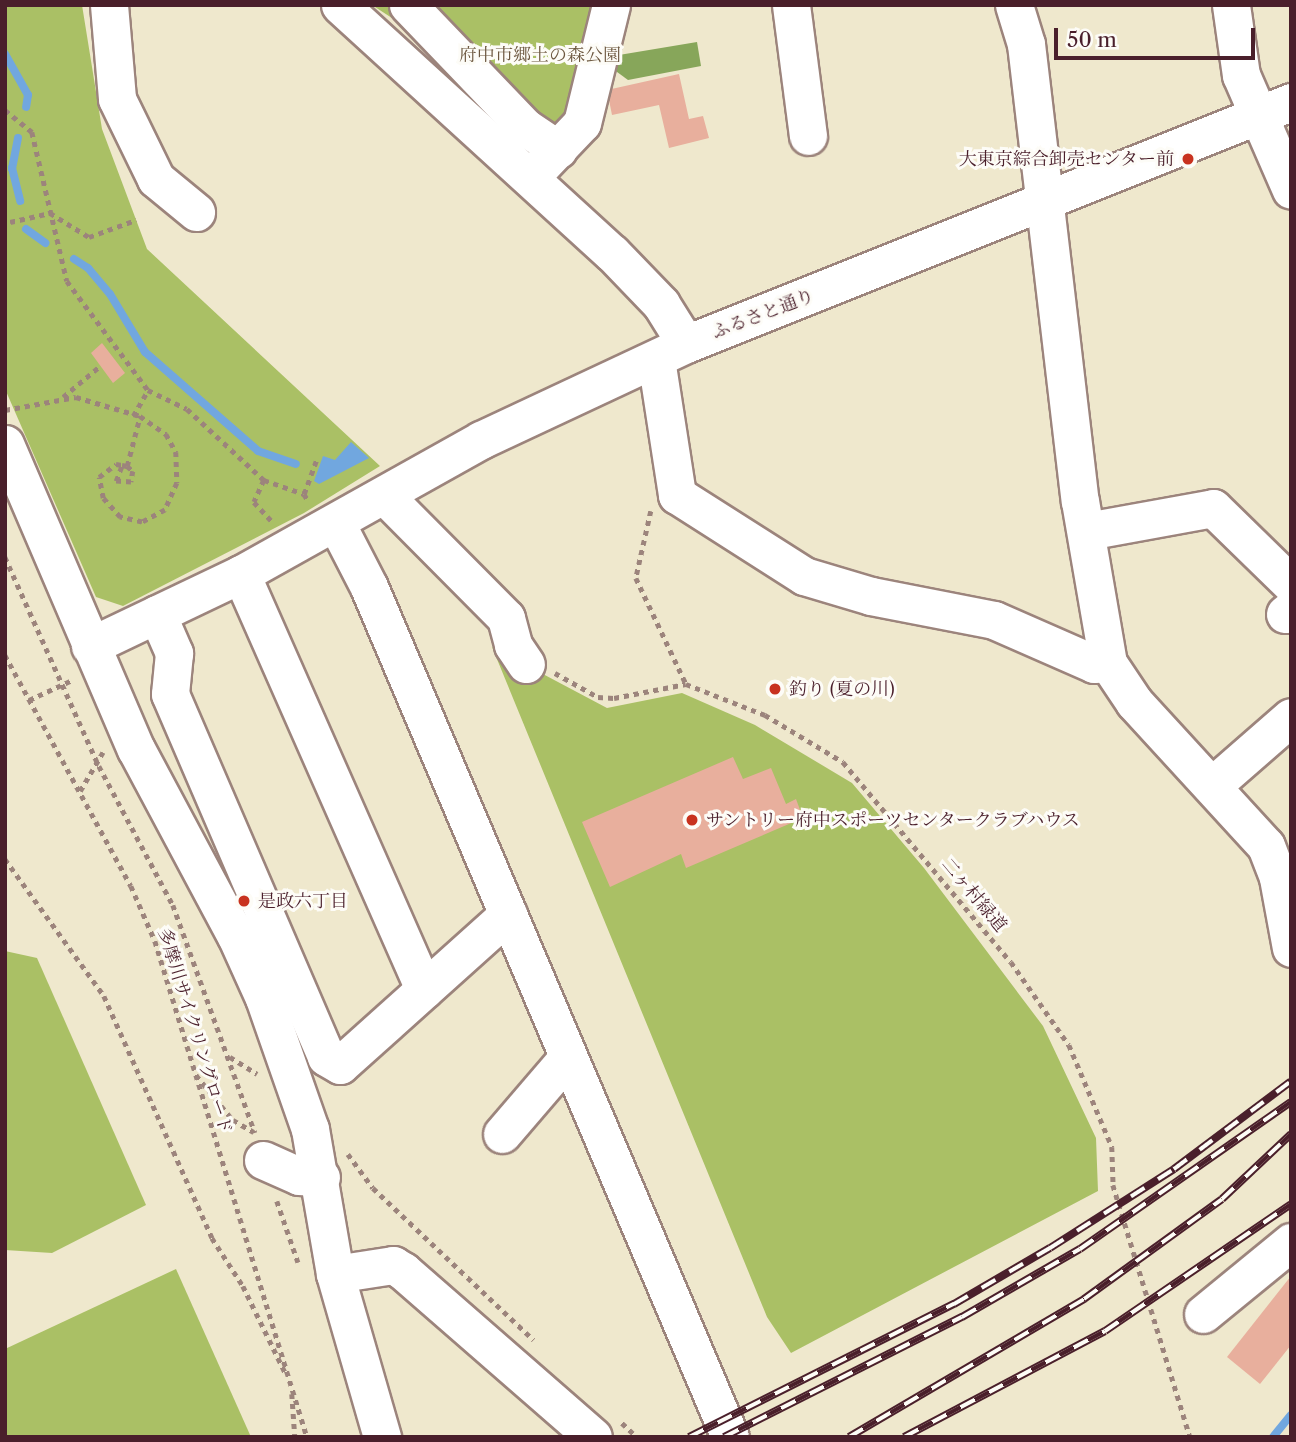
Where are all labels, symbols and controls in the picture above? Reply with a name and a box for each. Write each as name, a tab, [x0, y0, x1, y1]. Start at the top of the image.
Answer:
scale bar	[1058, 14, 1259, 58]
text: 50 m	[1067, 27, 1117, 52]
park label: 府中市郷土の森公園	[459, 44, 621, 66]
place label: 大東京綜合卸売センター前	[958, 148, 1174, 170]
marker: 大東京綜合卸売センター前	[1180, 151, 1196, 167]
street label: ふるさと通り	[709, 285, 817, 343]
place label: 釣り (夏の川)	[789, 678, 895, 700]
marker: 釣り (夏の川)	[767, 681, 783, 697]
place label: サントリー府中スポーツセンタークラブハウス	[706, 809, 1084, 831]
marker: サントリー府中スポーツセンタークラブハウス	[684, 812, 700, 828]
street label: 二ヶ村緑道	[937, 854, 1011, 936]
place label: 是政六丁目	[258, 890, 348, 912]
marker: 是政六丁目	[236, 893, 252, 909]
street label: 多摩川サイクリングロード	[153, 925, 237, 1137]

